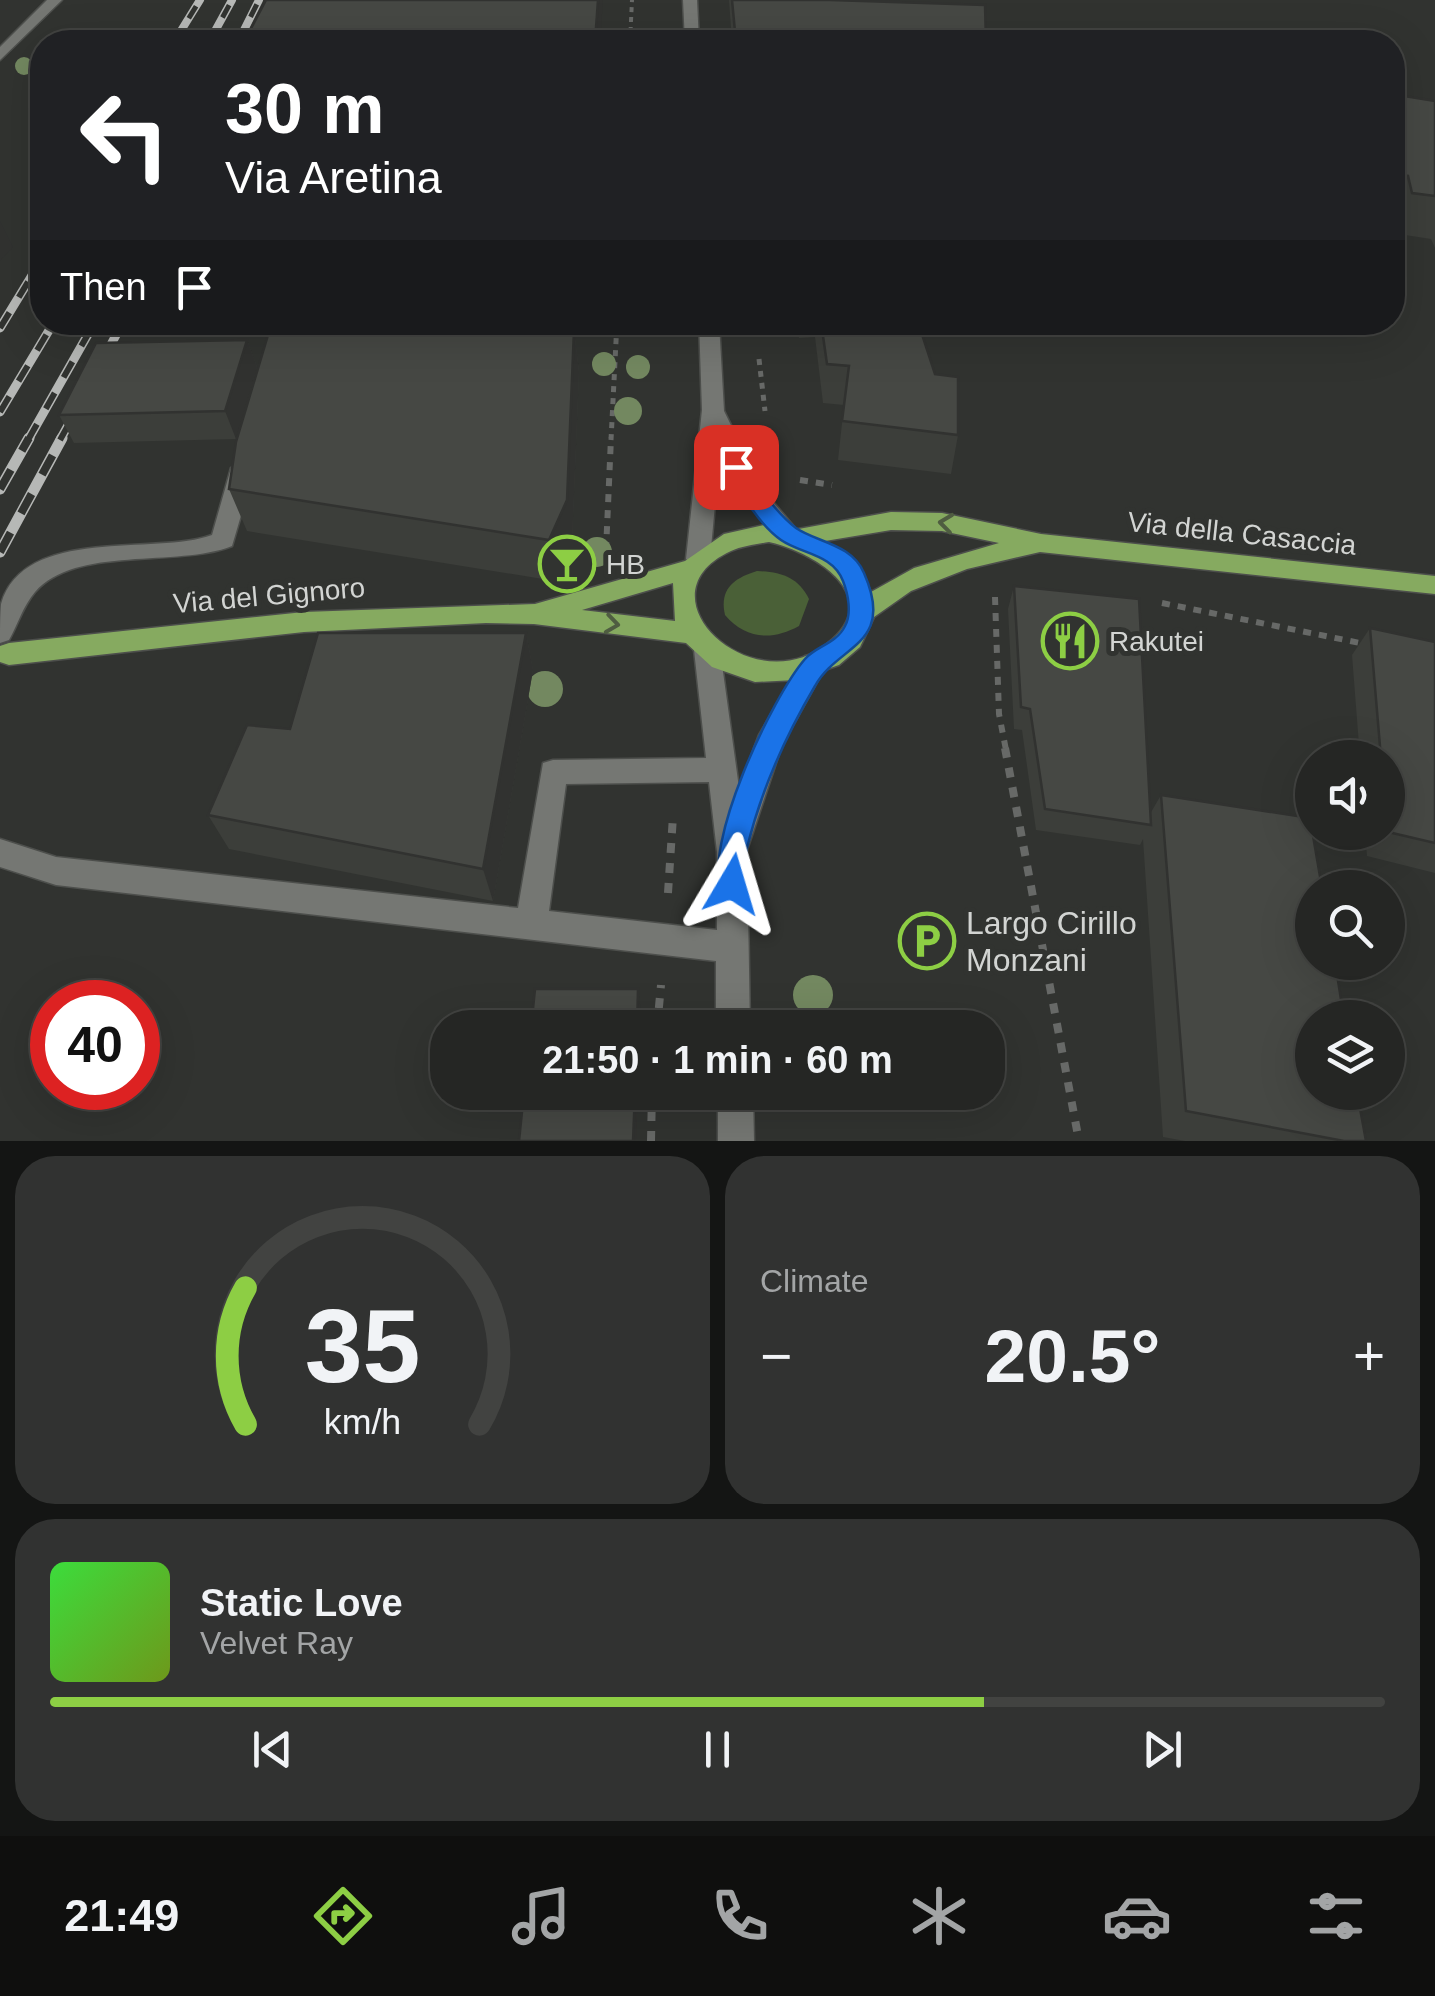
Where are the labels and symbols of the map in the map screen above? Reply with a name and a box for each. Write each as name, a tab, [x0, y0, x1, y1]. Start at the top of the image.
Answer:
pin	[694, 425, 779, 510]
street label: Via della Casaccia	[1126, 506, 1358, 561]
one-way arrow	[938, 513, 954, 534]
bar icon: HB	[537, 534, 597, 594]
place label: HB	[606, 549, 645, 580]
street label: Via del Gignoro	[172, 572, 366, 619]
restaurant icon: Rakutei	[1040, 611, 1100, 671]
one-way arrow	[604, 613, 621, 634]
place label: Rakutei	[1109, 626, 1204, 657]
position arrow	[680, 832, 784, 936]
place label: Largo Cirillo Monzani	[966, 905, 1137, 978]
parking icon: Largo Cirillo Monzani	[897, 911, 957, 971]
speed limit sign: 40	[30, 980, 160, 1110]

